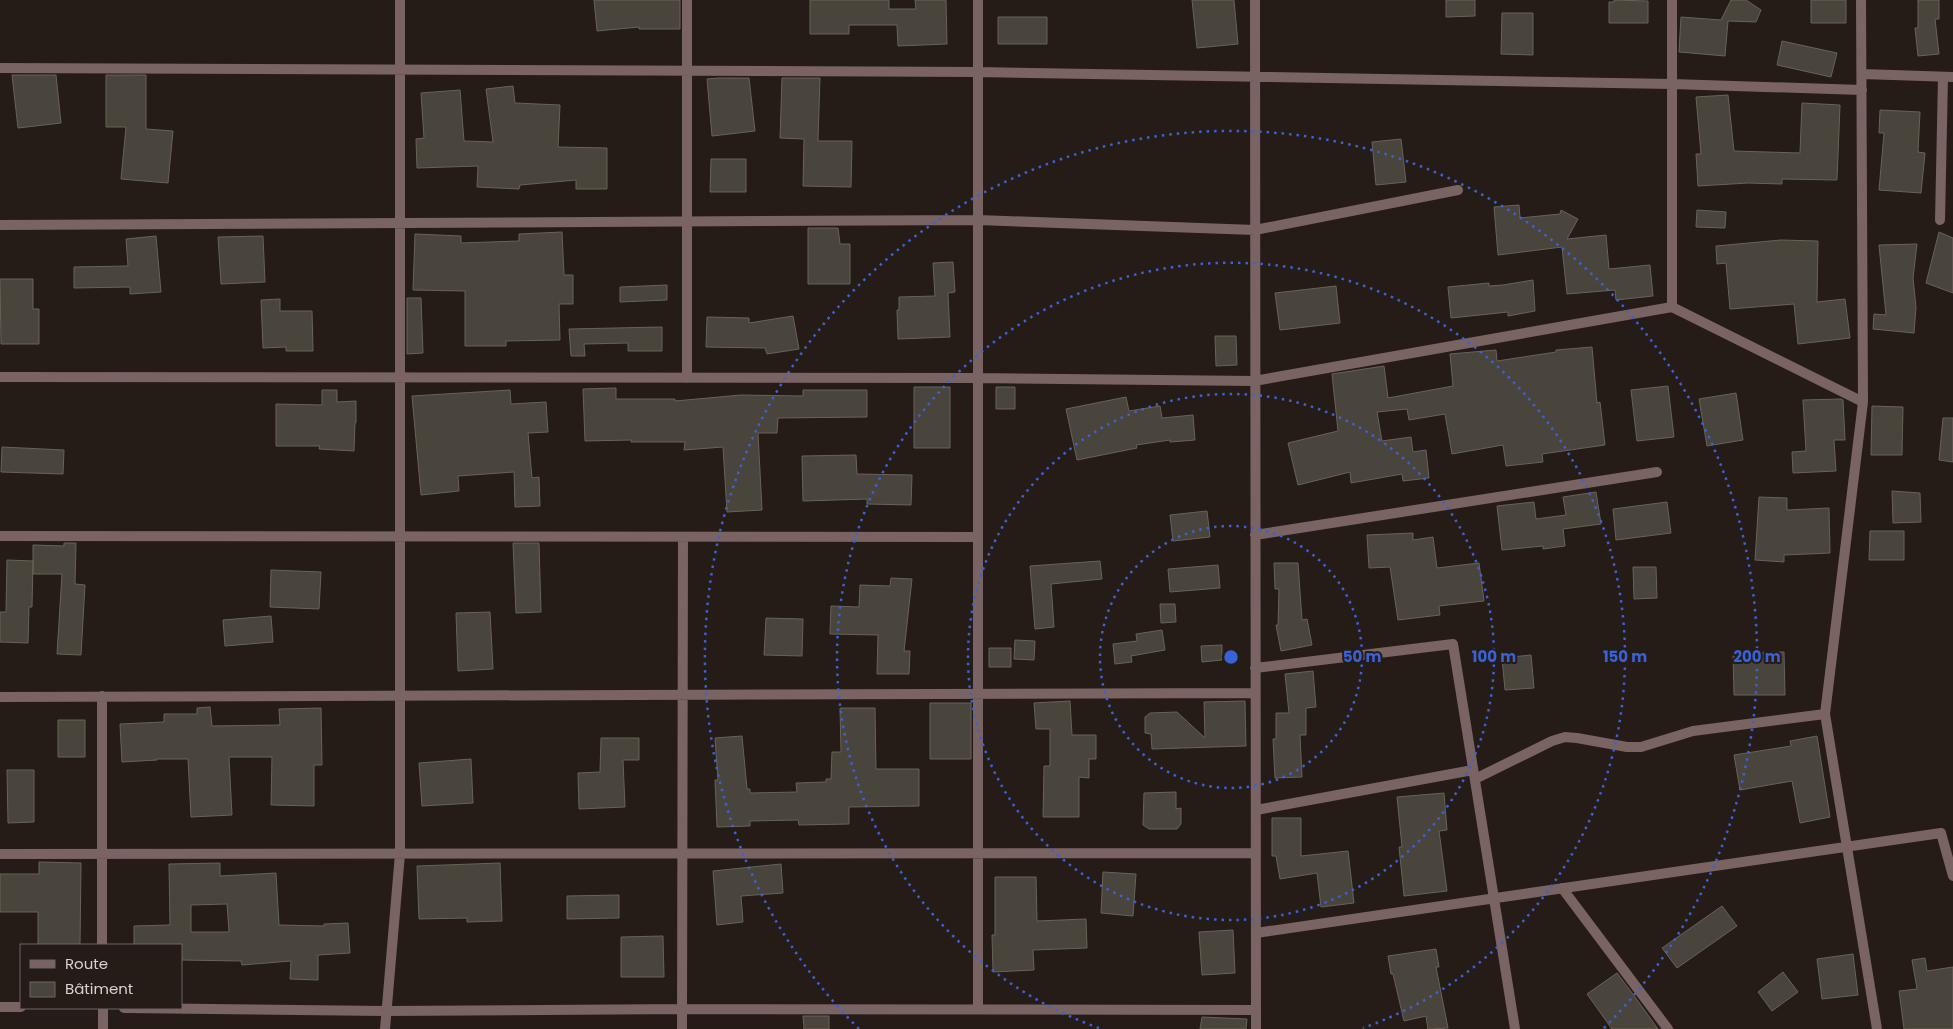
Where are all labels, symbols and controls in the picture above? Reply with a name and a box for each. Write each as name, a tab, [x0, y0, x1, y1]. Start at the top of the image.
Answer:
text: 50 m	[1343, 646, 1381, 667]
text: 100 m	[1472, 646, 1516, 667]
text: 150 m	[1603, 646, 1647, 667]
text: 200 m	[1733, 646, 1781, 667]
centre of rings	[1222, 648, 1240, 666]
legend	[20, 944, 182, 1009]
text: Route	[65, 953, 108, 974]
text: Bâtiment	[65, 978, 133, 999]

